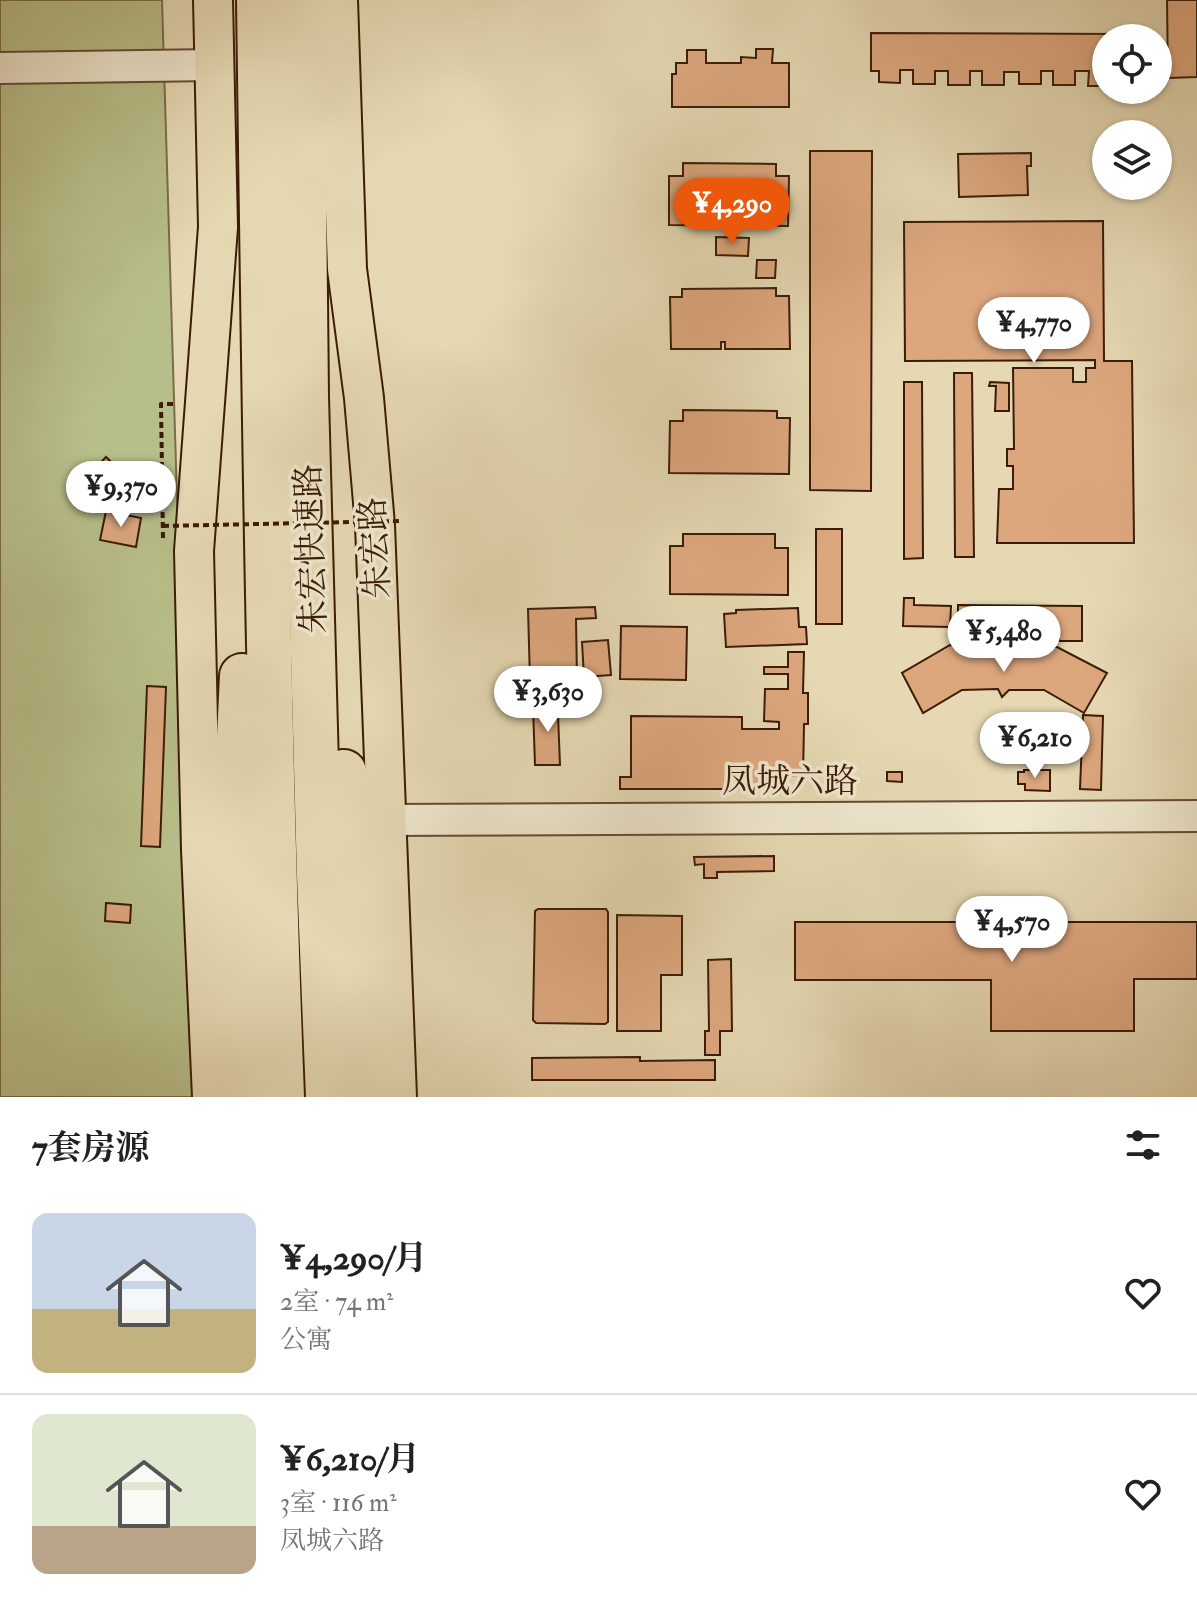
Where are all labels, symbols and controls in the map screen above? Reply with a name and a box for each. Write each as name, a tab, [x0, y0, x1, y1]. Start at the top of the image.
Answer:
map controls	[1092, 24, 1172, 200]
button: locate	[1092, 24, 1172, 104]
button: layers	[1092, 120, 1172, 200]
pin: ¥4,290	[667, 178, 797, 246]
text: ¥4,290	[692, 188, 772, 220]
pin: ¥4,770	[969, 297, 1099, 365]
text: ¥4,770	[996, 307, 1072, 339]
pin: ¥9,370	[56, 461, 186, 529]
street label: 朱宏快速路	[287, 463, 336, 635]
text: ¥9,370	[84, 471, 158, 503]
street label: 朱宏路	[351, 496, 400, 600]
pin: ¥5,480	[939, 606, 1069, 674]
text: ¥5,480	[966, 616, 1042, 648]
pin: ¥3,630	[483, 666, 613, 734]
text: ¥3,630	[512, 676, 584, 708]
pin: ¥6,210	[970, 712, 1100, 780]
text: ¥6,210	[998, 722, 1072, 754]
street label: 凤城六路	[722, 760, 858, 803]
pin: ¥4,570	[947, 896, 1077, 964]
text: ¥4,570	[974, 906, 1050, 938]
icon: filters	[1121, 1123, 1165, 1167]
text: 7套房源	[32, 1127, 150, 1170]
text: ¥4,290/月	[280, 1237, 428, 1280]
icon: home	[96, 1245, 192, 1341]
icon: heart	[1121, 1271, 1165, 1315]
text: 2室 · 74 m²	[280, 1286, 393, 1318]
text: 公寓	[280, 1324, 332, 1356]
text: ¥6,210/月	[280, 1438, 420, 1481]
icon: home	[96, 1446, 192, 1542]
icon: heart	[1121, 1472, 1165, 1516]
text: 3室 · 116 m²	[280, 1487, 397, 1519]
text: 凤城六路	[280, 1525, 384, 1557]

